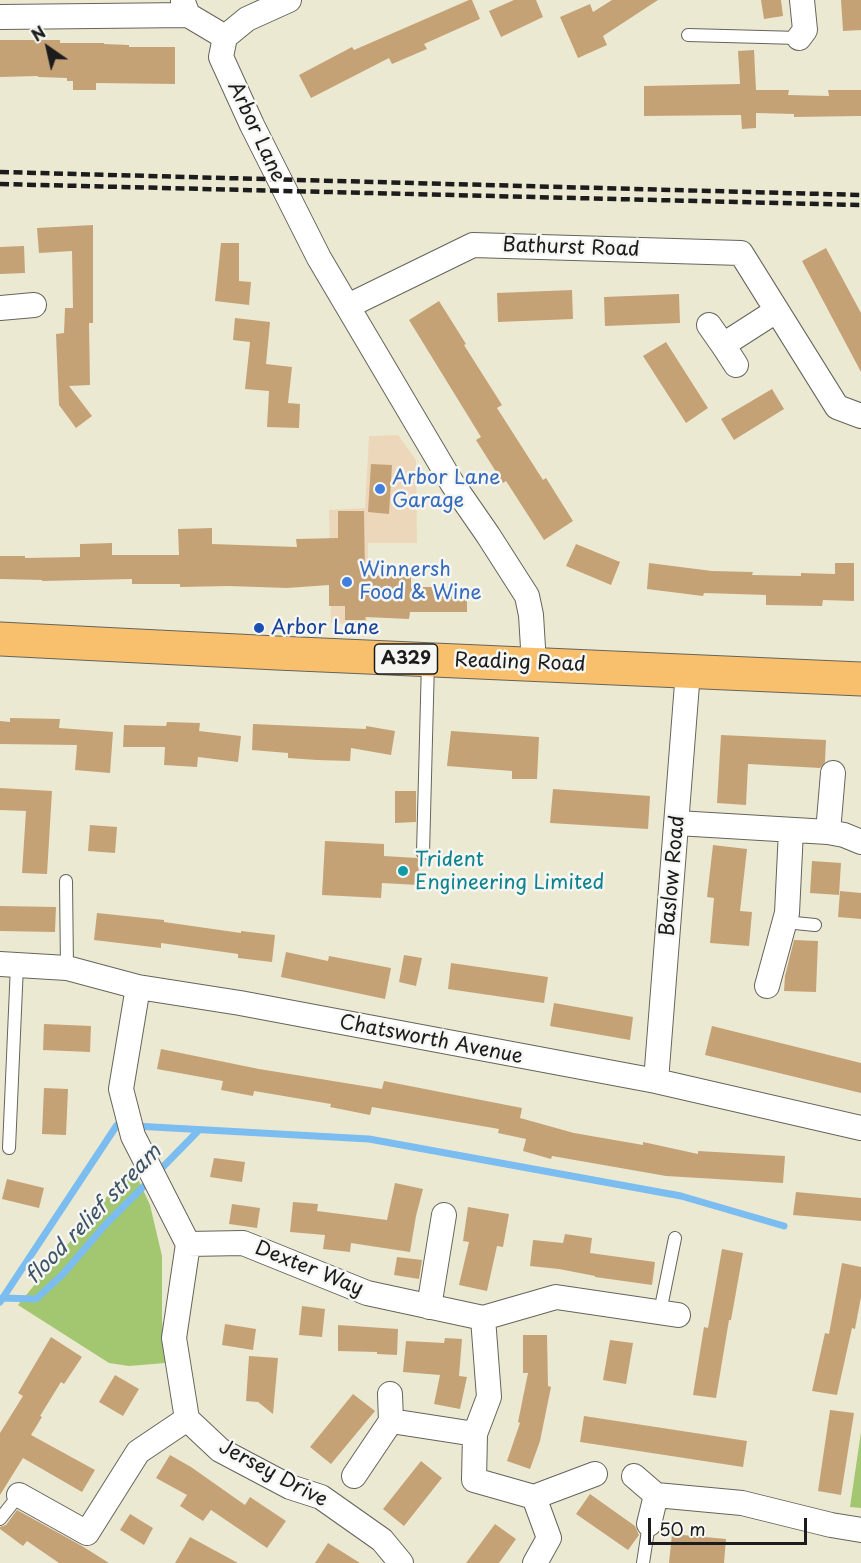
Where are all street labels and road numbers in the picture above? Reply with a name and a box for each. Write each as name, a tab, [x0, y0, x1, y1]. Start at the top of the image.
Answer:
street label: Arbor Lane	[222, 78, 290, 186]
street label: Bathurst Road	[502, 234, 640, 262]
road number: A329	[374, 644, 438, 674]
street label: Reading Road	[454, 649, 586, 677]
street label: Baslow Road	[656, 814, 690, 938]
street label: Chatsworth Avenue	[337, 1010, 525, 1070]
street label: Dexter Way	[251, 1236, 367, 1302]
street label: Jersey Drive	[215, 1435, 331, 1513]

